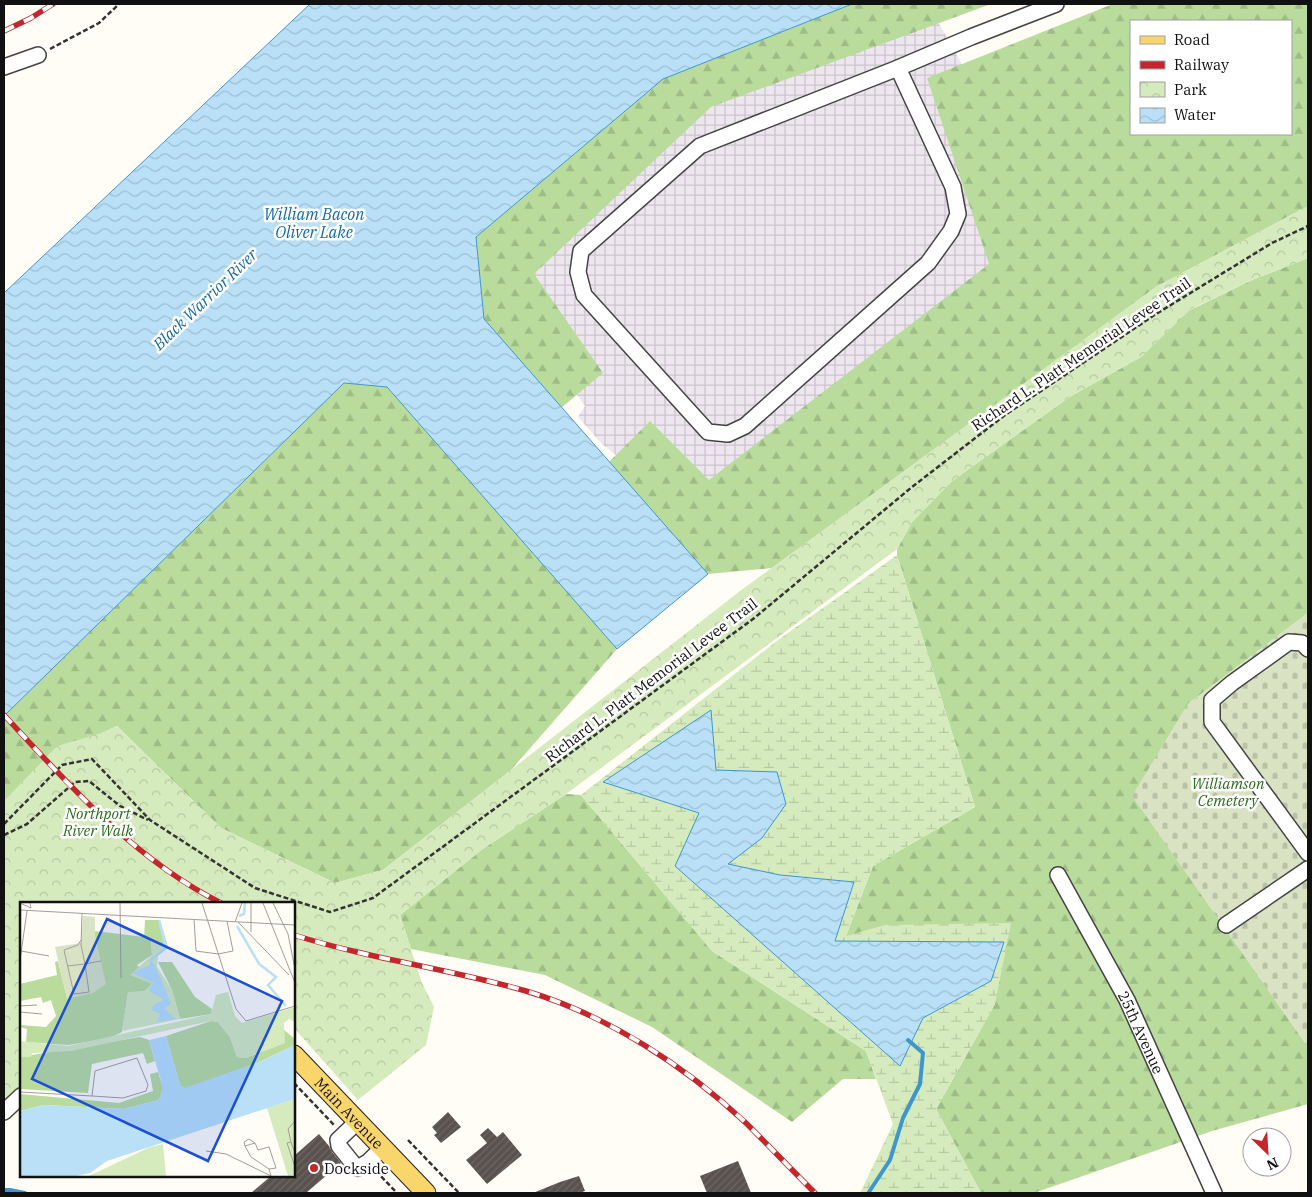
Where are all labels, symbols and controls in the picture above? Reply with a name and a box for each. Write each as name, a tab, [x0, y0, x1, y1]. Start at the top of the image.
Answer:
legend	[1130, 20, 1292, 135]
text: Road	[1174, 30, 1210, 49]
text: Railway	[1174, 55, 1229, 74]
text: Park	[1174, 80, 1207, 99]
text: Water	[1174, 105, 1216, 124]
water label: William Bacon Oliver Lake	[264, 204, 364, 242]
water label: Black Warrior River	[148, 243, 262, 355]
street label: Richard L. Platt Memorial Levee Trail	[967, 273, 1195, 435]
street label: Richard L. Platt Memorial Levee Trail	[541, 594, 761, 766]
park label: Williamson Cemetery	[1191, 774, 1265, 810]
park label: Northport River Walk	[62, 804, 133, 840]
inset map	[20, 902, 295, 1177]
street label: 25th Avenue	[1114, 987, 1168, 1077]
street label: Main Avenue	[311, 1073, 388, 1153]
north arrow	[1242, 1127, 1292, 1177]
text: N	[1264, 1153, 1281, 1174]
place label: Dockside	[324, 1159, 389, 1178]
marker: Dockside	[308, 1162, 320, 1174]

